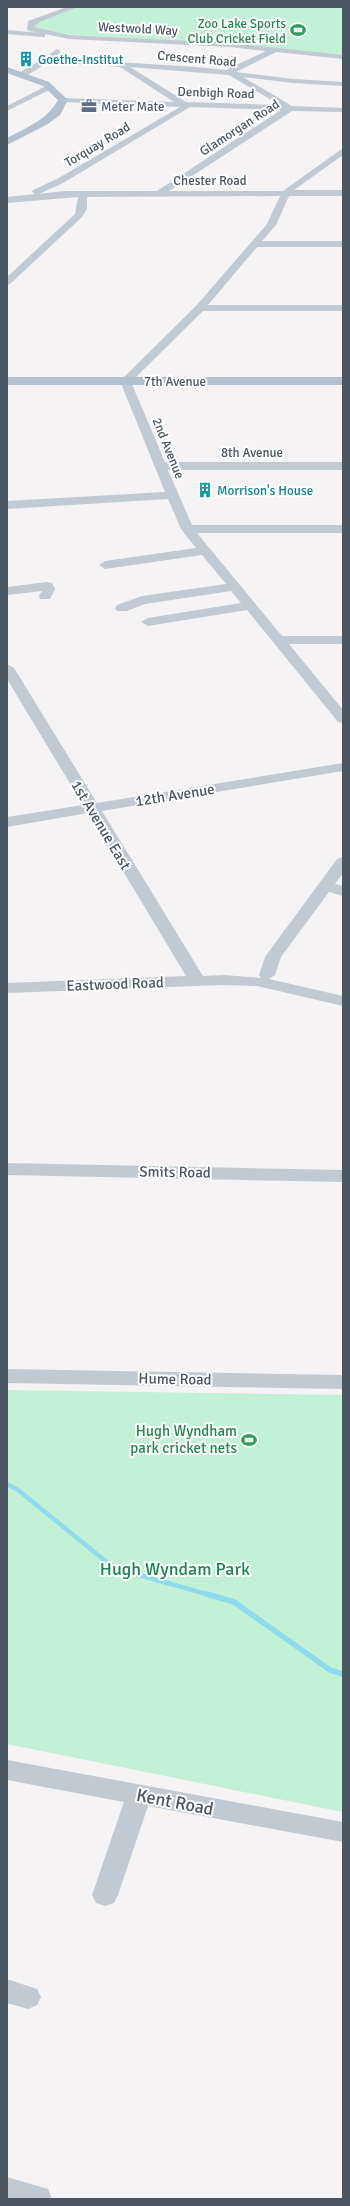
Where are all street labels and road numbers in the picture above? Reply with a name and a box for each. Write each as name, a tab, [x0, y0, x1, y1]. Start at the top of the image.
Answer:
street label: Westwold Way	[98, 19, 178, 39]
street label: Crescent Road	[157, 48, 237, 70]
street label: Denbigh Road	[177, 84, 255, 102]
street label: Glamorgan Road	[197, 96, 282, 160]
street label: Torquay Road	[62, 119, 133, 171]
street label: Chester Road	[173, 173, 247, 189]
street label: 7th Avenue	[144, 374, 206, 390]
street label: 2nd Avenue	[149, 415, 188, 481]
street label: 8th Avenue	[221, 445, 283, 461]
street label: 1st Avenue East	[67, 777, 135, 873]
street label: 12th Avenue	[134, 780, 216, 810]
street label: Eastwood Road	[66, 973, 164, 995]
street label: Smits Road	[139, 1162, 211, 1182]
street label: Hume Road	[138, 1369, 212, 1389]
street label: Kent Road	[135, 1784, 215, 1820]

